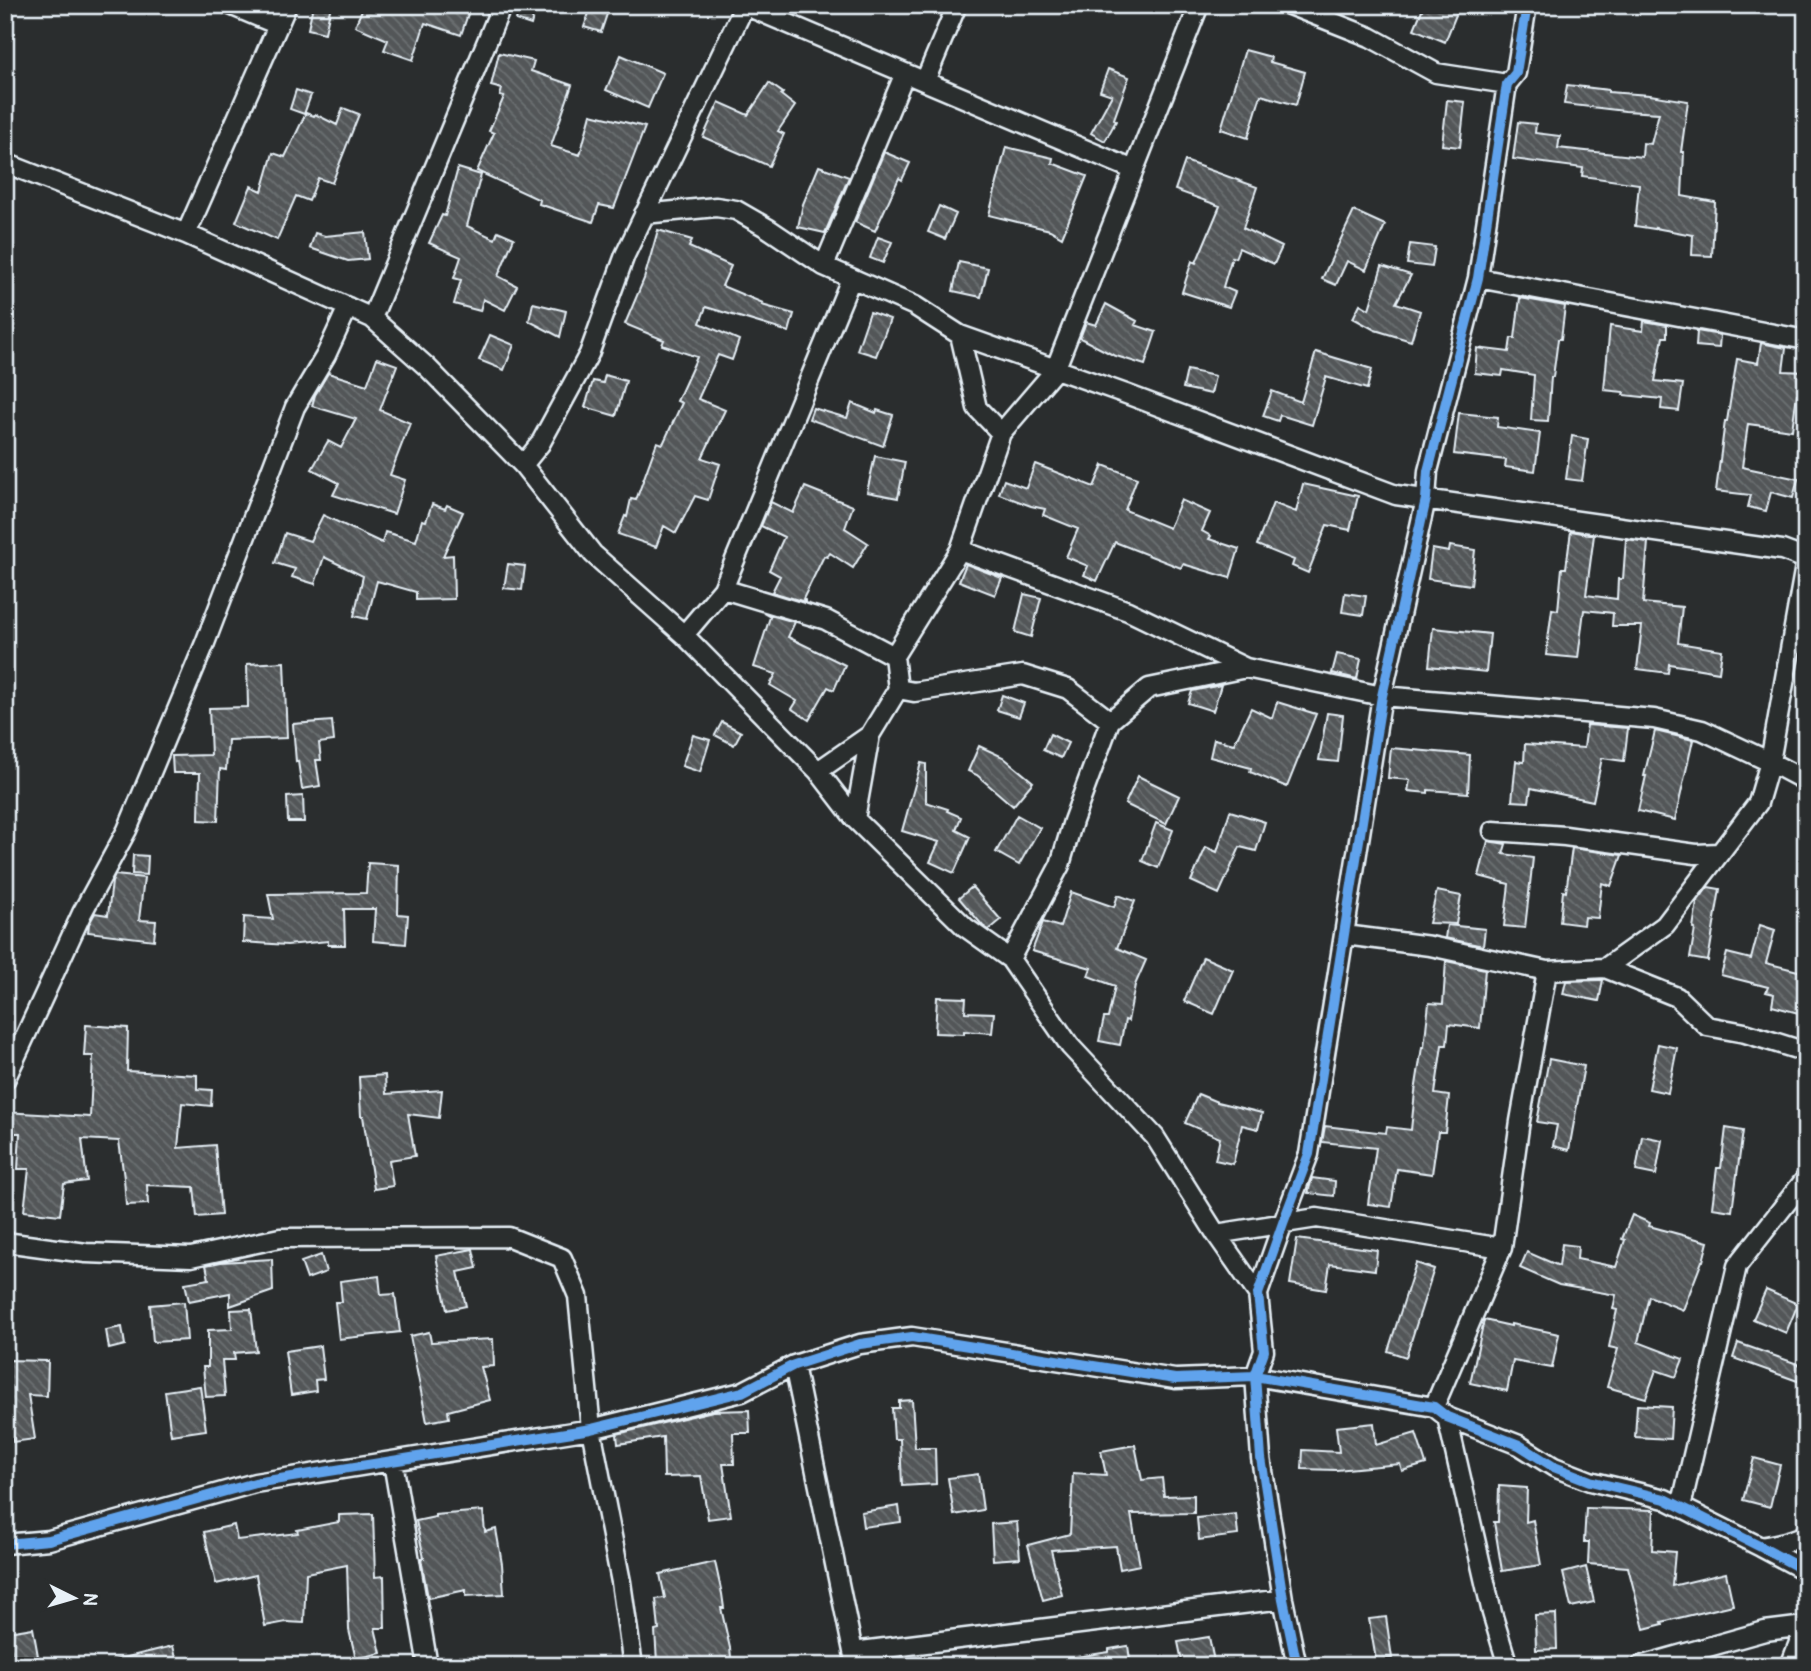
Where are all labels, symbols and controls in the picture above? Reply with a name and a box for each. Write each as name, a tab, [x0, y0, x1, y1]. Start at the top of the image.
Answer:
north arrow	[38, 1562, 108, 1632]
text: N	[77, 1592, 102, 1607]

